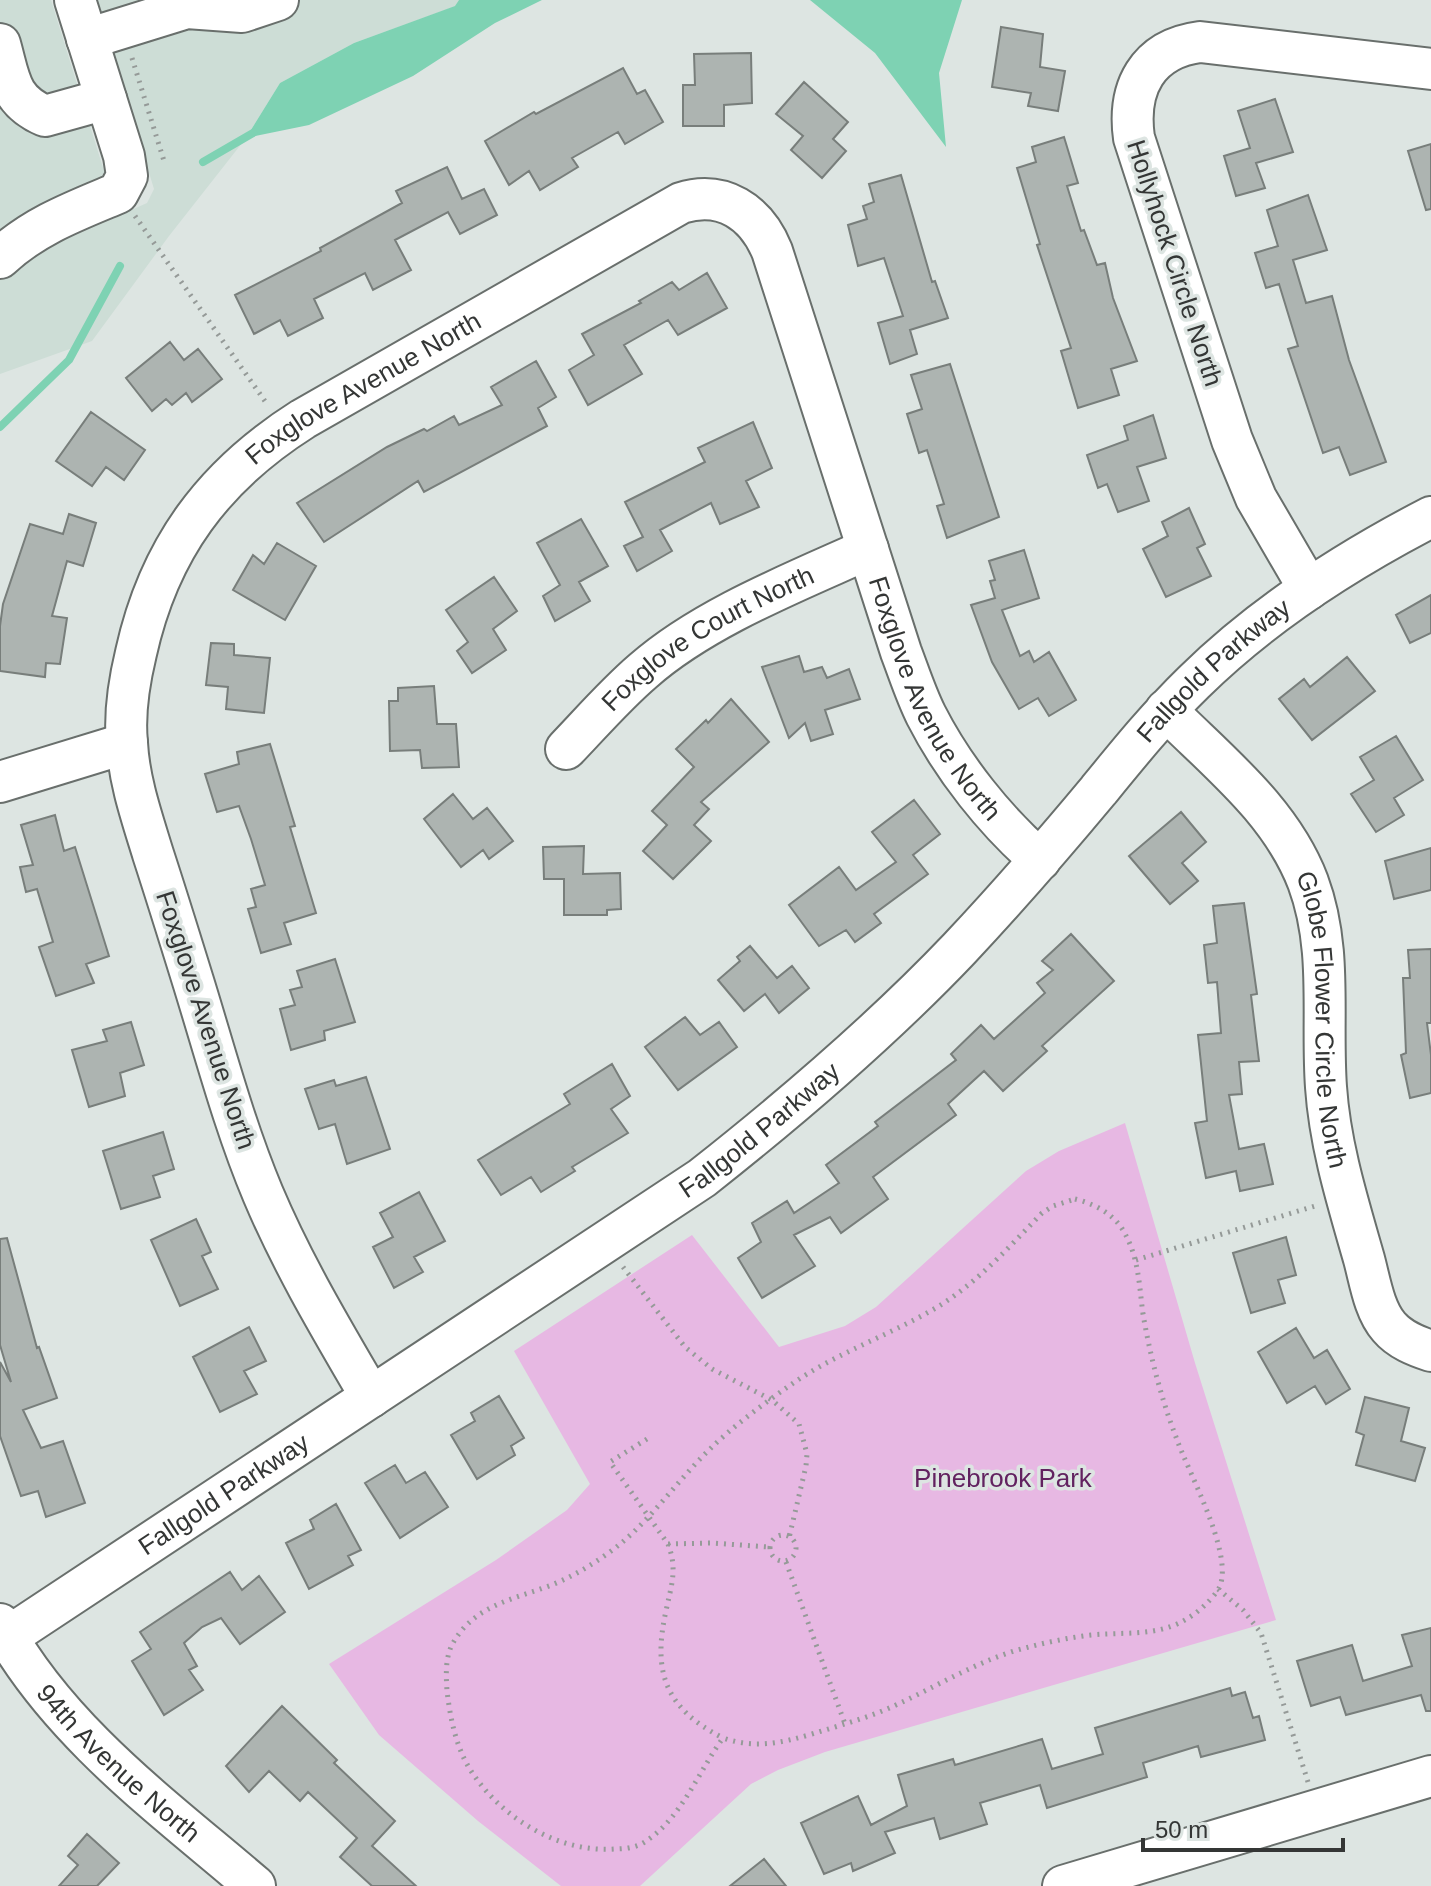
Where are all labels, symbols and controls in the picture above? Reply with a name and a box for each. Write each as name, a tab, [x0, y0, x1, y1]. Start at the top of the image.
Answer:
street label: Hollyhock Circle North	[1121, 136, 1229, 390]
street label: Foxglove Avenue North	[239, 306, 486, 471]
street label: Foxglove Court North	[595, 560, 818, 717]
street label: Foxglove Avenue North	[863, 573, 1007, 826]
street label: Fallgold Parkway	[1130, 592, 1296, 748]
street label: Globe Flower Circle North	[1290, 867, 1354, 1171]
street label: Foxglove Avenue North	[150, 887, 262, 1153]
street label: Fallgold Parkway	[673, 1056, 845, 1204]
street label: Fallgold Parkway	[133, 1427, 314, 1561]
park label: Pinebrook Park	[914, 1463, 1093, 1493]
street label: 94th Avenue North	[31, 1678, 206, 1848]
scale bar	[1143, 1802, 1343, 1852]
text: 50 m	[1155, 1816, 1208, 1843]

